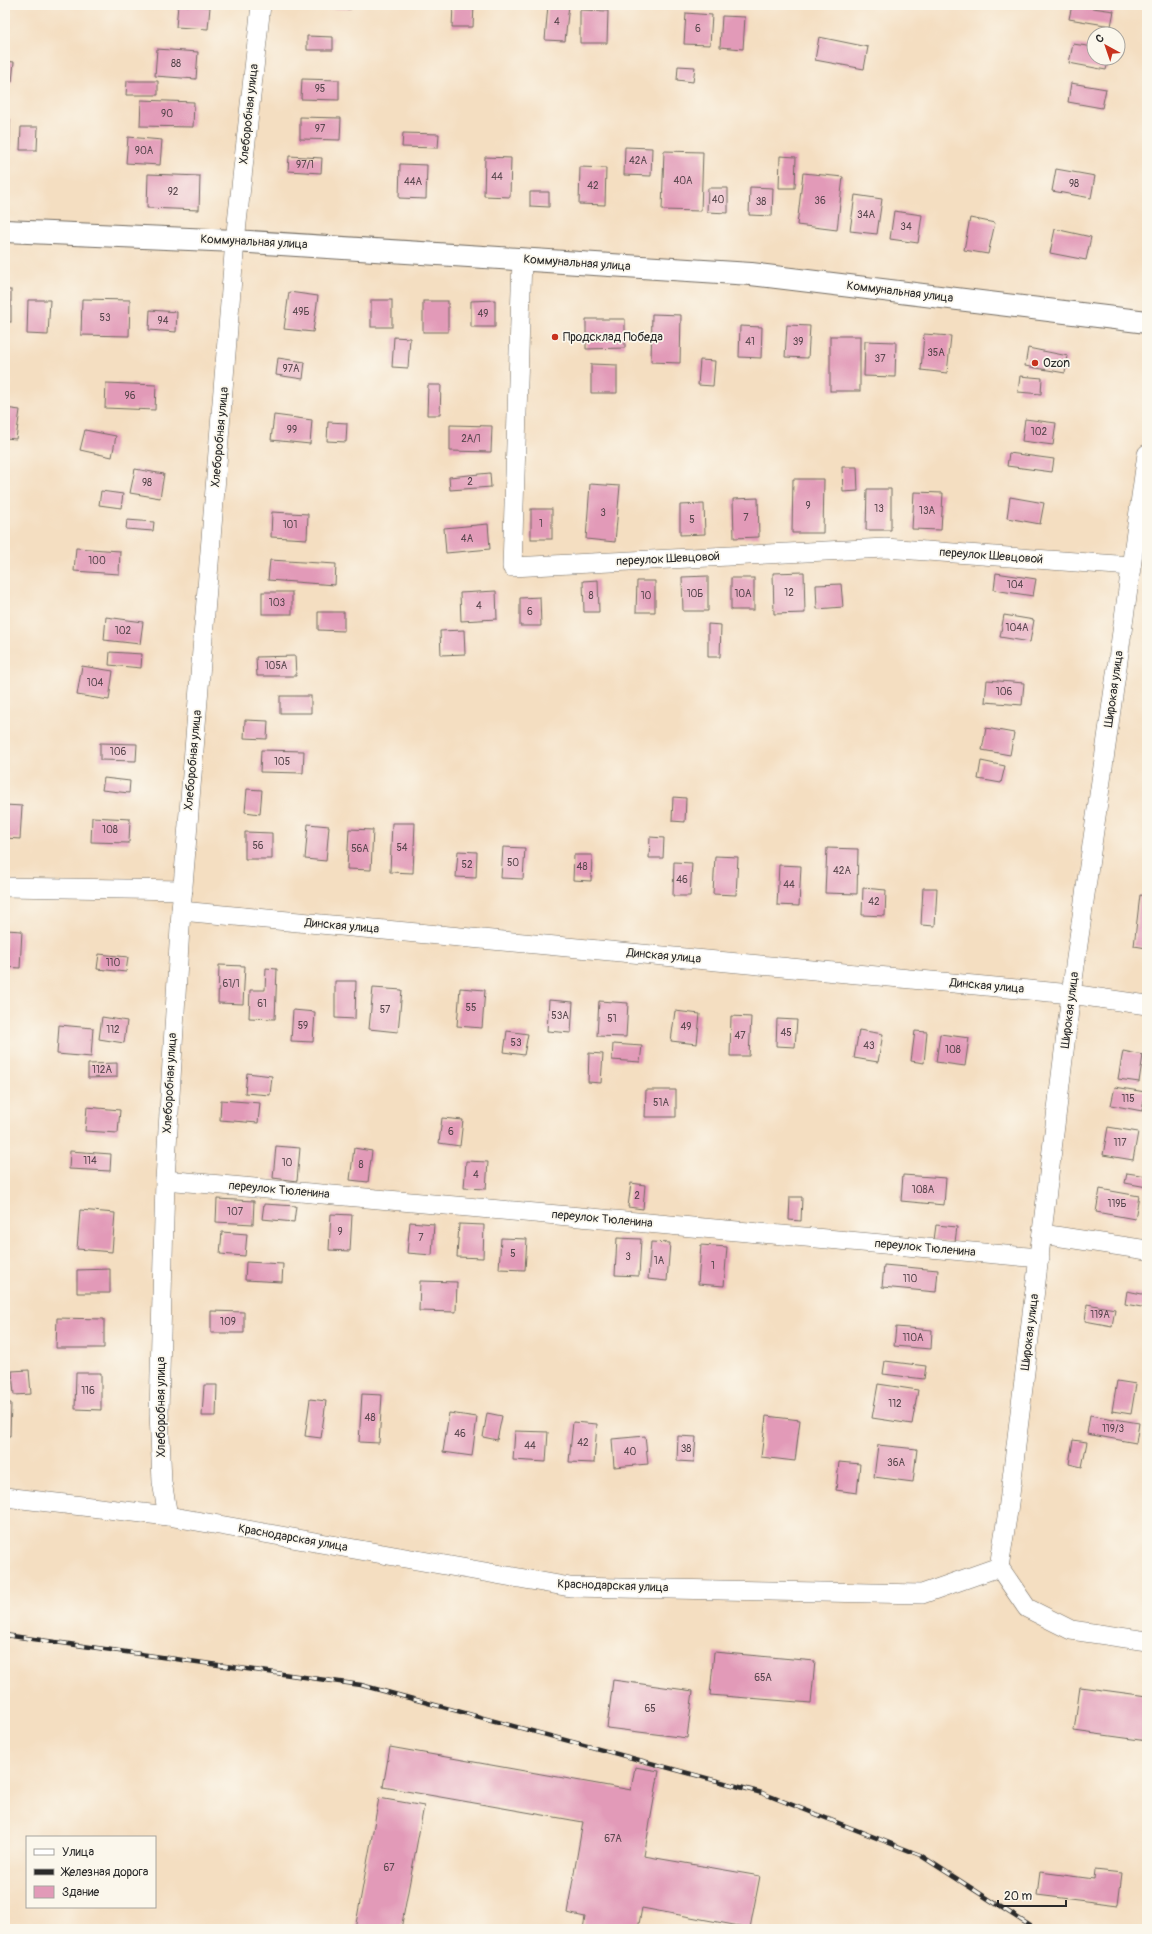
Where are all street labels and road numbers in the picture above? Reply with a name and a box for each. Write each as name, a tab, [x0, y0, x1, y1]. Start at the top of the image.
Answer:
street label: Хлеборобная улица	[236, 63, 262, 165]
street label: Коммунальная улица	[200, 232, 308, 252]
street label: Коммунальная улица	[523, 252, 631, 274]
street label: Коммунальная улица	[846, 278, 955, 306]
street label: Хлеборобная улица	[208, 386, 232, 488]
street label: переулок Шевцовой	[939, 545, 1044, 567]
street label: переулок Шевцовой	[616, 549, 721, 569]
street label: Широкая улица	[1101, 649, 1127, 728]
street label: Хлеборобная улица	[181, 709, 205, 811]
street label: Динская улица	[303, 915, 380, 937]
street label: Динская улица	[625, 945, 702, 967]
street label: Широкая улица	[1058, 970, 1082, 1049]
street label: Динская улица	[948, 975, 1025, 997]
street label: Хлеборобная улица	[160, 1032, 180, 1134]
street label: переулок Тюленина	[228, 1178, 331, 1202]
street label: переулок Тюленина	[551, 1207, 654, 1231]
street label: переулок Тюленина	[874, 1236, 977, 1260]
street label: Широкая улица	[1018, 1292, 1042, 1371]
street label: Хлеборобная улица	[154, 1356, 169, 1457]
street label: Краснодарская улица	[237, 1521, 349, 1555]
street label: Краснодарская улица	[557, 1577, 669, 1595]

